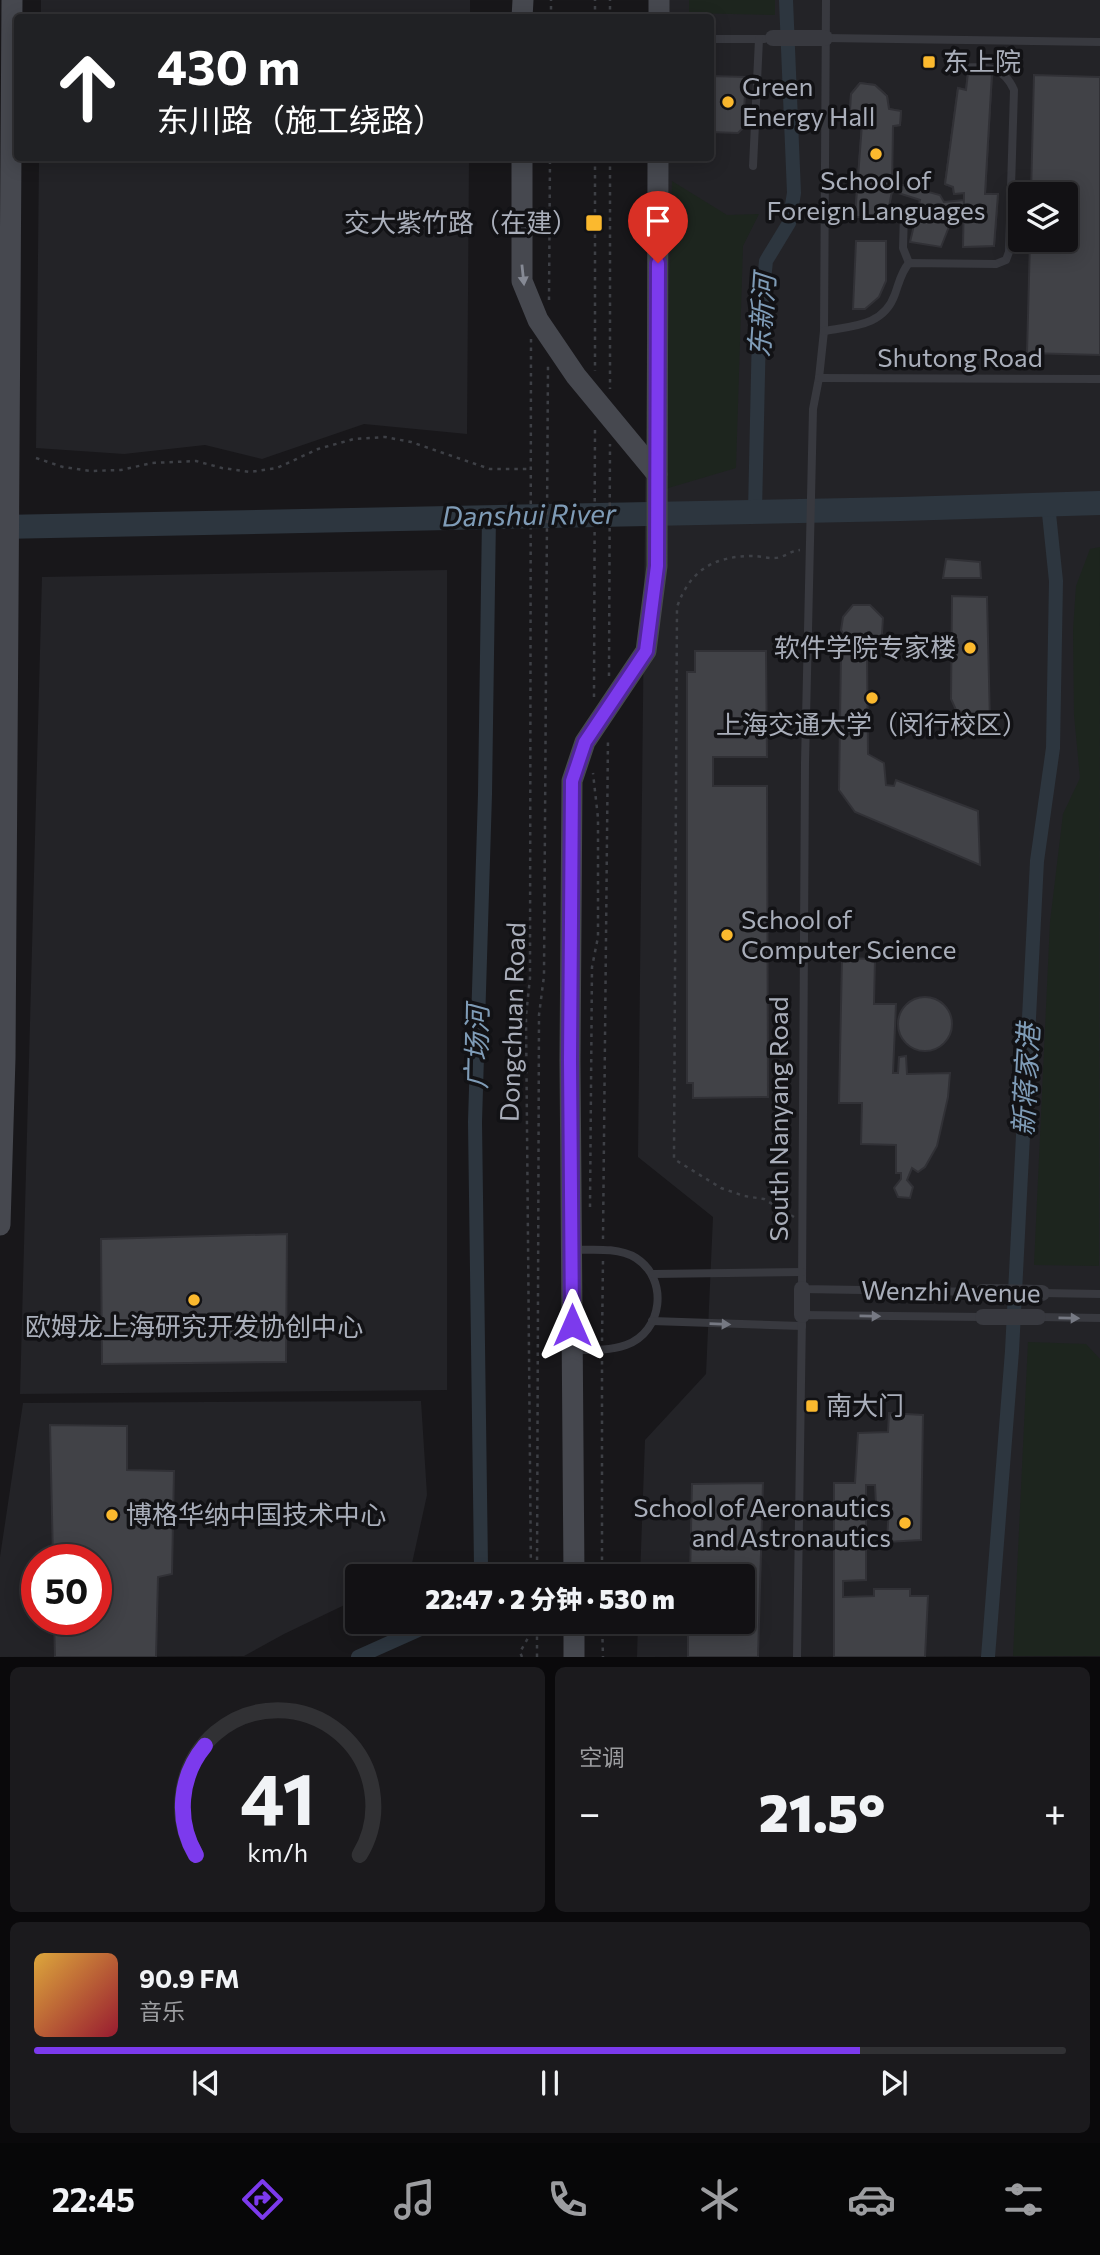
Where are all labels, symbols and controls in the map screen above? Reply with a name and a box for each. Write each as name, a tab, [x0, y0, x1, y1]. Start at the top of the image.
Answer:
text: 430 m	[157, 35, 300, 95]
icon: ahead	[42, 42, 133, 133]
place label: 东上院	[943, 45, 1021, 76]
marker: 东上院	[921, 54, 937, 70]
place label: Green Energy Hall	[742, 70, 875, 131]
marker: Green Energy Hall	[720, 94, 736, 110]
text: 东川路（施工绕路）	[157, 99, 445, 139]
marker: School of Foreign Languages	[868, 146, 884, 162]
place label: School of Foreign Languages	[766, 164, 986, 225]
map controls	[1008, 182, 1078, 252]
button: layers	[1008, 182, 1078, 252]
pin	[628, 191, 688, 263]
icon: arrive	[639, 202, 677, 240]
place label: 交大紫竹路（在建）	[344, 206, 578, 237]
marker: 交大紫竹路（在建）	[584, 213, 604, 233]
one-way arrow	[518, 264, 529, 286]
water label: 东新河	[741, 268, 781, 359]
street label: Shutong Road	[877, 341, 1043, 372]
water label: Danshui River	[442, 495, 617, 533]
place label: 软件学院专家楼	[774, 631, 956, 662]
marker: 软件学院专家楼	[962, 640, 978, 656]
marker: 上海交通大学（闵行校区）	[864, 690, 880, 706]
place label: 上海交通大学（闵行校区）	[716, 708, 1028, 739]
place label: School of Computer Science	[741, 903, 956, 964]
street label: Dongchuan Road	[493, 922, 530, 1122]
marker: School of Computer Science	[719, 927, 735, 943]
street label: South Nanyang Road	[762, 996, 793, 1242]
water label: 广场河	[458, 1000, 494, 1089]
water label: 新蒋家港	[1005, 1019, 1045, 1137]
street label: Wenzhi Avenue	[861, 1273, 1041, 1308]
position arrow	[535, 1288, 609, 1362]
marker: 欧姆龙上海研究开发协创中心	[186, 1292, 202, 1308]
place label: 欧姆龙上海研究开发协创中心	[25, 1310, 363, 1341]
one-way arrow	[860, 1310, 882, 1322]
one-way arrow	[1058, 1312, 1080, 1324]
one-way arrow	[709, 1319, 731, 1330]
place label: 南大门	[826, 1389, 904, 1420]
marker: 南大门	[804, 1398, 820, 1414]
place label: School of Aeronautics and Astronautics	[633, 1491, 891, 1552]
place label: 博格华纳中国技术中心	[126, 1498, 386, 1529]
marker: 博格华纳中国技术中心	[104, 1507, 120, 1523]
marker: School of Aeronautics and Astronautics	[897, 1515, 913, 1531]
speed limit sign: 50	[21, 1544, 112, 1635]
text: 22:47 · 2 分钟 · 530 m	[425, 1583, 675, 1614]
text: 空调	[579, 1743, 625, 1771]
text: 41	[240, 1752, 315, 1841]
text: 21.5°	[759, 1779, 885, 1843]
text: −	[579, 1788, 601, 1835]
text: +	[1044, 1788, 1066, 1835]
text: km/h	[247, 1837, 308, 1867]
text: 90.9 FM	[139, 1962, 240, 1993]
text: 音乐	[139, 1997, 185, 2025]
icon: previous	[187, 2064, 225, 2102]
icon: pause	[531, 2064, 569, 2102]
icon: next	[875, 2064, 913, 2102]
icon: directions	[238, 2175, 287, 2224]
icon: music	[390, 2175, 439, 2224]
icon: phone	[543, 2175, 592, 2224]
icon: climate	[695, 2175, 744, 2224]
icon: car	[847, 2175, 896, 2224]
icon: filters	[999, 2175, 1048, 2224]
text: 22:45	[52, 2179, 135, 2219]

